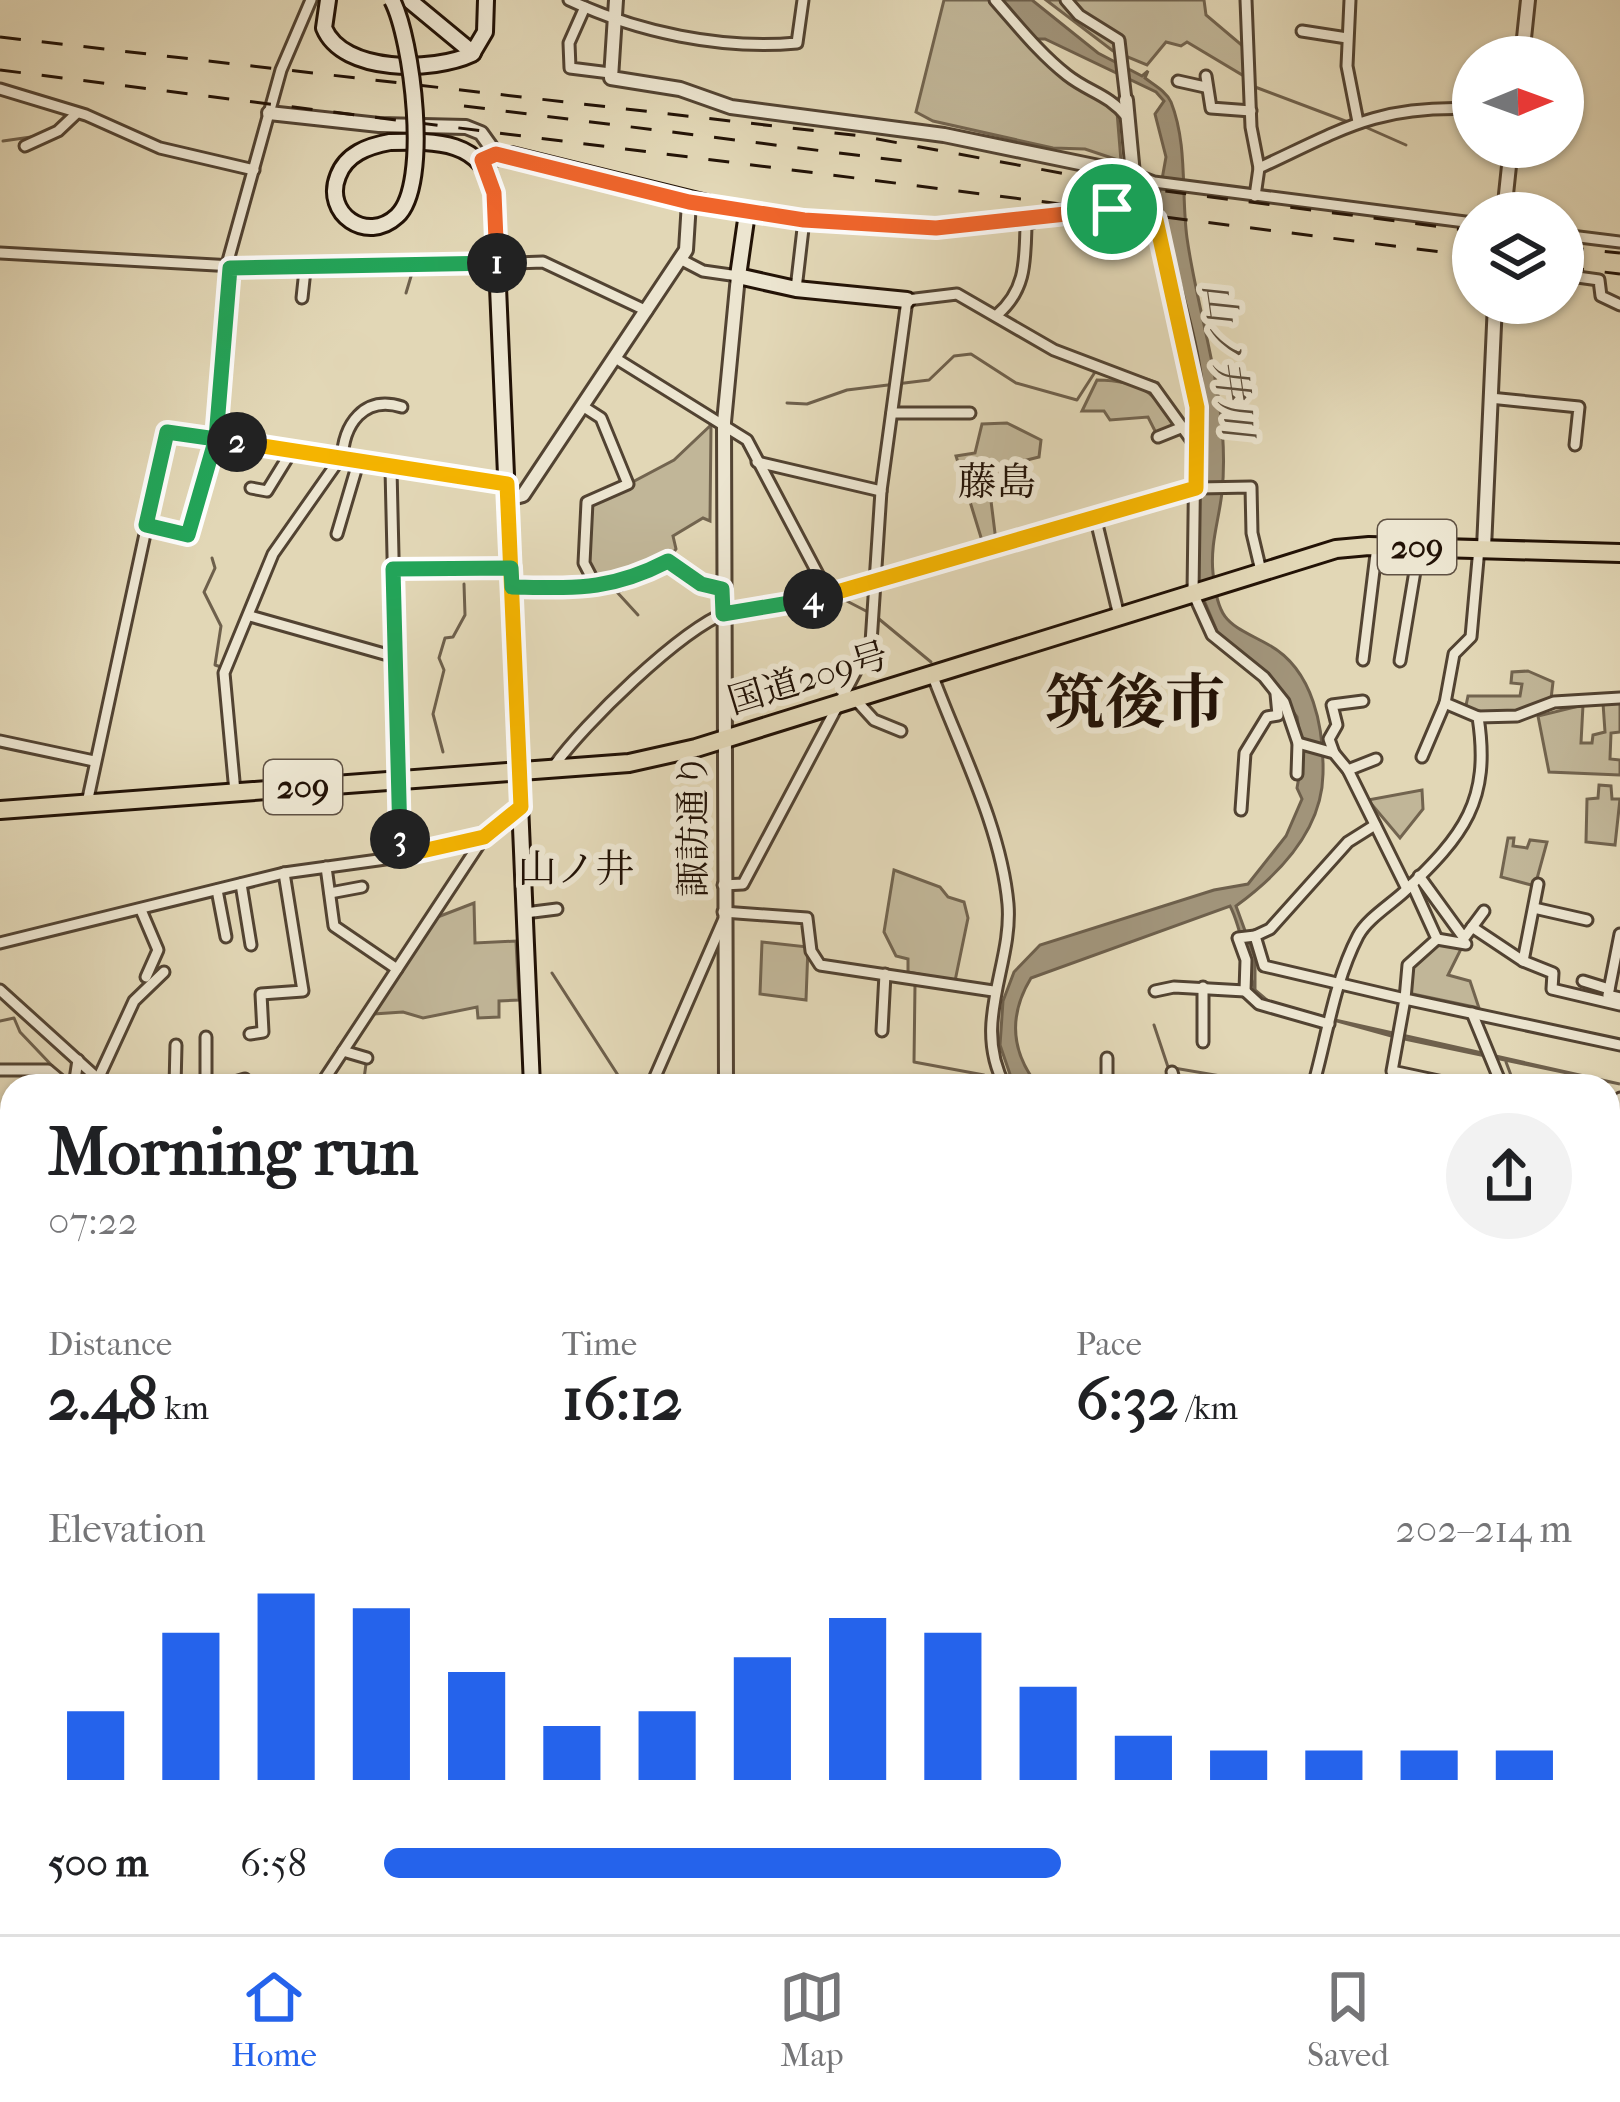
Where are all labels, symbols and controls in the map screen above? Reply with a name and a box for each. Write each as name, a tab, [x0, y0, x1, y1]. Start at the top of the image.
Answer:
north arrow	[1452, 36, 1584, 168]
map controls	[1452, 36, 1584, 324]
pin	[1061, 158, 1163, 260]
icon: arrive	[1079, 176, 1145, 242]
button: layers	[1452, 192, 1584, 324]
pin: 1	[467, 233, 527, 293]
text: 1	[491, 243, 503, 282]
water label: 山ノ井川	[1194, 280, 1262, 444]
pin: 2	[207, 412, 267, 472]
text: 2	[229, 422, 245, 461]
district label: 藤島	[958, 459, 1036, 505]
road number: 209	[1378, 520, 1456, 574]
pin: 4	[783, 569, 843, 629]
text: 4	[803, 579, 823, 618]
street label: 国道209号	[723, 634, 893, 722]
district label: 筑後市	[1045, 668, 1225, 739]
street label: 諏訪通り	[672, 753, 714, 897]
road number: 209	[264, 760, 342, 814]
pin: 3	[370, 809, 430, 869]
text: 3	[393, 819, 407, 858]
district label: 山ノ井	[517, 846, 635, 892]
button: share	[1446, 1113, 1572, 1239]
text: Morning run	[48, 1114, 418, 1191]
text: 07:22	[48, 1198, 138, 1244]
text: Distance	[48, 1325, 172, 1364]
text: Time	[562, 1325, 637, 1364]
text: Pace	[1076, 1325, 1142, 1364]
text: 2.48	[48, 1364, 157, 1435]
text: 16:12	[562, 1364, 682, 1435]
text: 6:32	[1076, 1364, 1178, 1435]
text: km	[157, 1389, 209, 1428]
text: /km	[1178, 1389, 1238, 1428]
text: Elevation	[48, 1506, 206, 1552]
text: 202–214 m	[1396, 1506, 1572, 1552]
text: 500 m	[48, 1840, 149, 1886]
text: 6:58	[240, 1840, 307, 1886]
tab: Home	[231, 1964, 317, 2075]
tab: Map	[779, 1964, 845, 2075]
tab: Saved	[1307, 1964, 1389, 2075]

